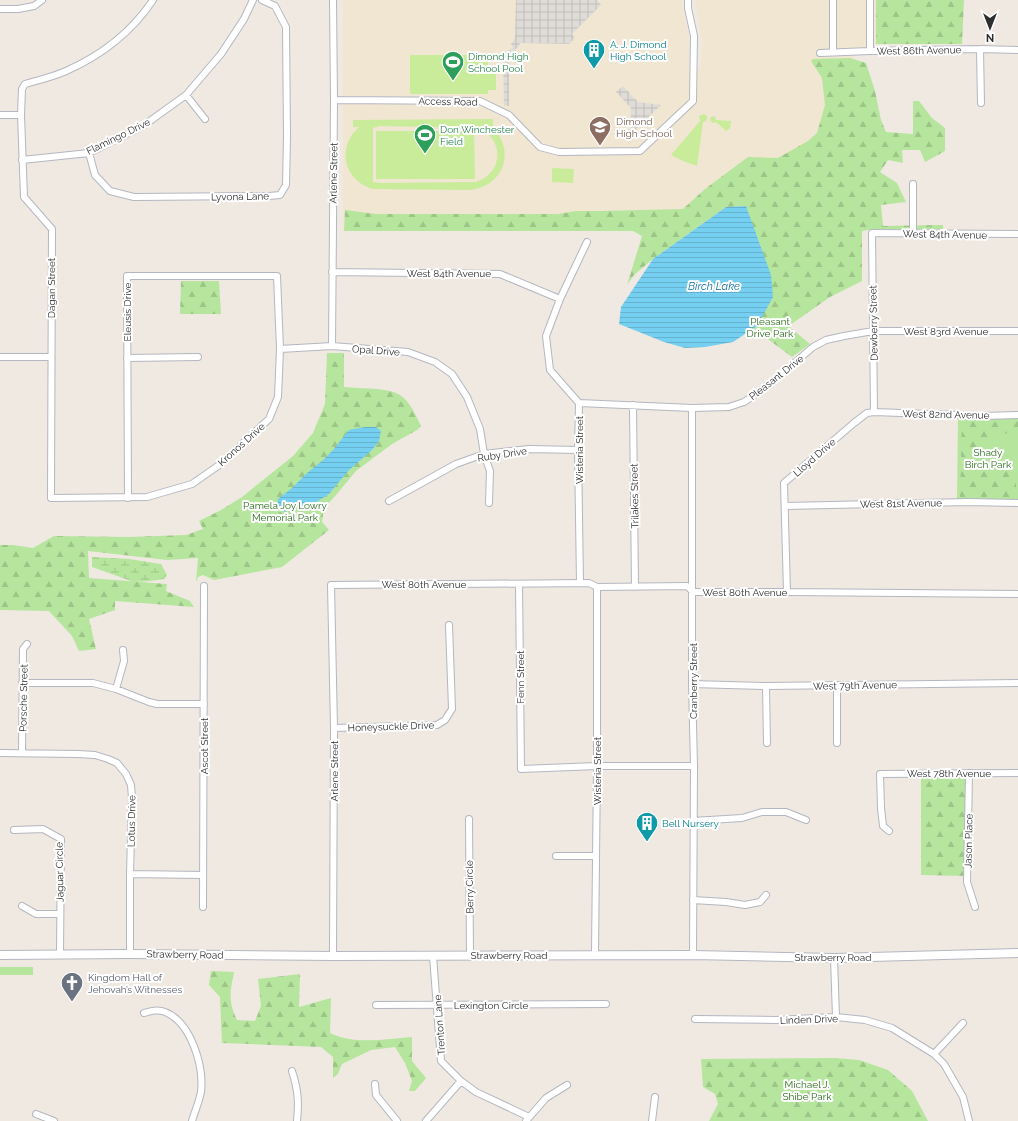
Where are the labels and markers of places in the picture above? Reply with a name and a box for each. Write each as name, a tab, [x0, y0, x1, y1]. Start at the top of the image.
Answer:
building icon: A. J. Dimond High School	[581, 37, 607, 70]
place label: A. J. Dimond High School	[610, 39, 667, 62]
sports icon: Dimond High School Pool	[440, 49, 466, 82]
place label: Dimond High School Pool	[468, 51, 529, 74]
school or university icon: Dimond High School	[587, 114, 613, 147]
place label: Dimond High School	[616, 116, 672, 139]
sports icon: Don Winchester Field	[412, 122, 438, 155]
place label: Don Winchester Field	[440, 124, 515, 147]
building icon: Bell Nursery	[634, 810, 660, 843]
place label: Bell Nursery	[662, 818, 720, 829]
church icon: Kingdom Hall of Jehovah’s Witnesses	[59, 970, 85, 1003]
place label: Kingdom Hall of Jehovah’s Witnesses	[88, 972, 182, 995]

